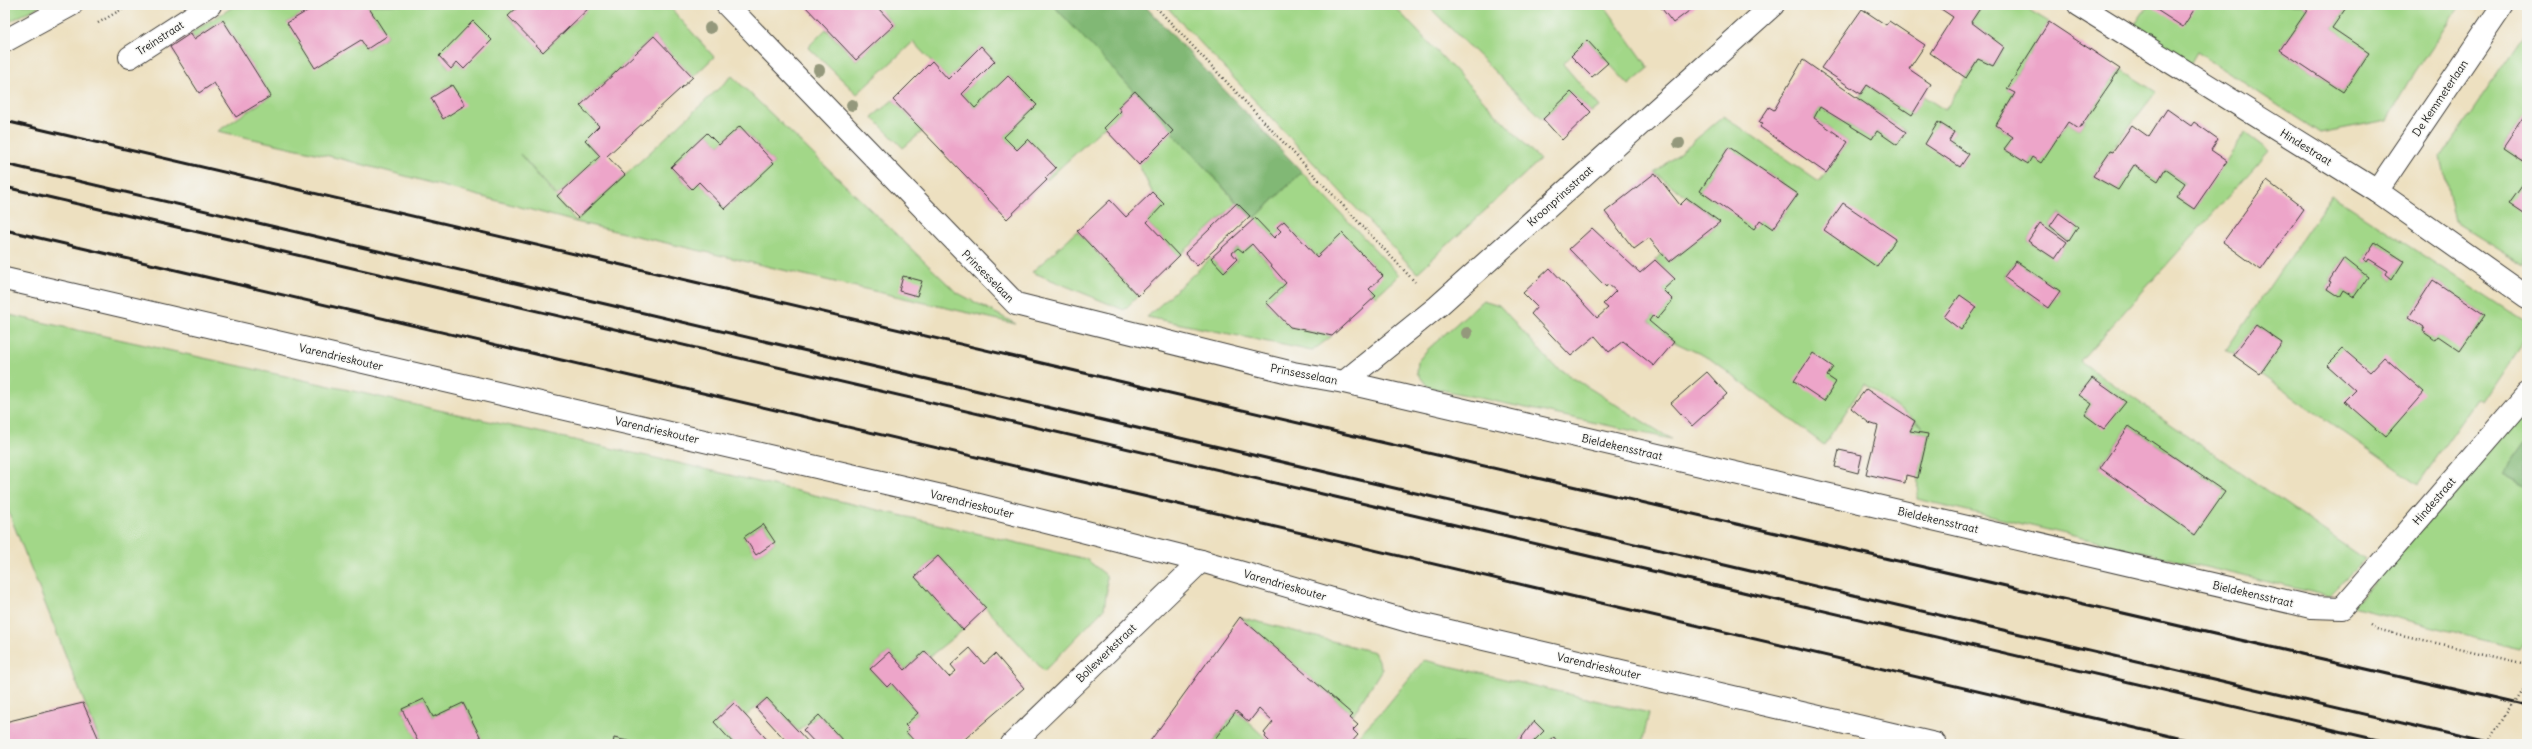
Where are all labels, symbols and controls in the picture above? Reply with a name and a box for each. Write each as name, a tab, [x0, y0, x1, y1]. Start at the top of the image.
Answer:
street label: Treinstraat	[134, 17, 186, 58]
street label: De Kemmeterlaan	[2409, 57, 2471, 139]
street label: Hindestraat	[2278, 126, 2335, 169]
street label: Kroonprinsstraat	[1524, 163, 1596, 229]
street label: Prinsesselaan	[959, 247, 1017, 305]
street label: Varendrieskouter	[298, 341, 385, 374]
street label: Prinsesselaan	[1269, 361, 1339, 387]
street label: Varendrieskouter	[614, 414, 701, 447]
street label: Bieldekensstraat	[1580, 431, 1664, 463]
street label: Hindestraat	[2410, 474, 2459, 528]
street label: Varendrieskouter	[929, 487, 1016, 521]
street label: Bieldekensstraat	[1896, 504, 1980, 536]
street label: Varendrieskouter	[1242, 566, 1329, 604]
street label: Bieldekensstraat	[2211, 578, 2295, 610]
street label: Bollewerkstraat	[1073, 621, 1139, 685]
street label: Varendrieskouter	[1556, 650, 1643, 683]

